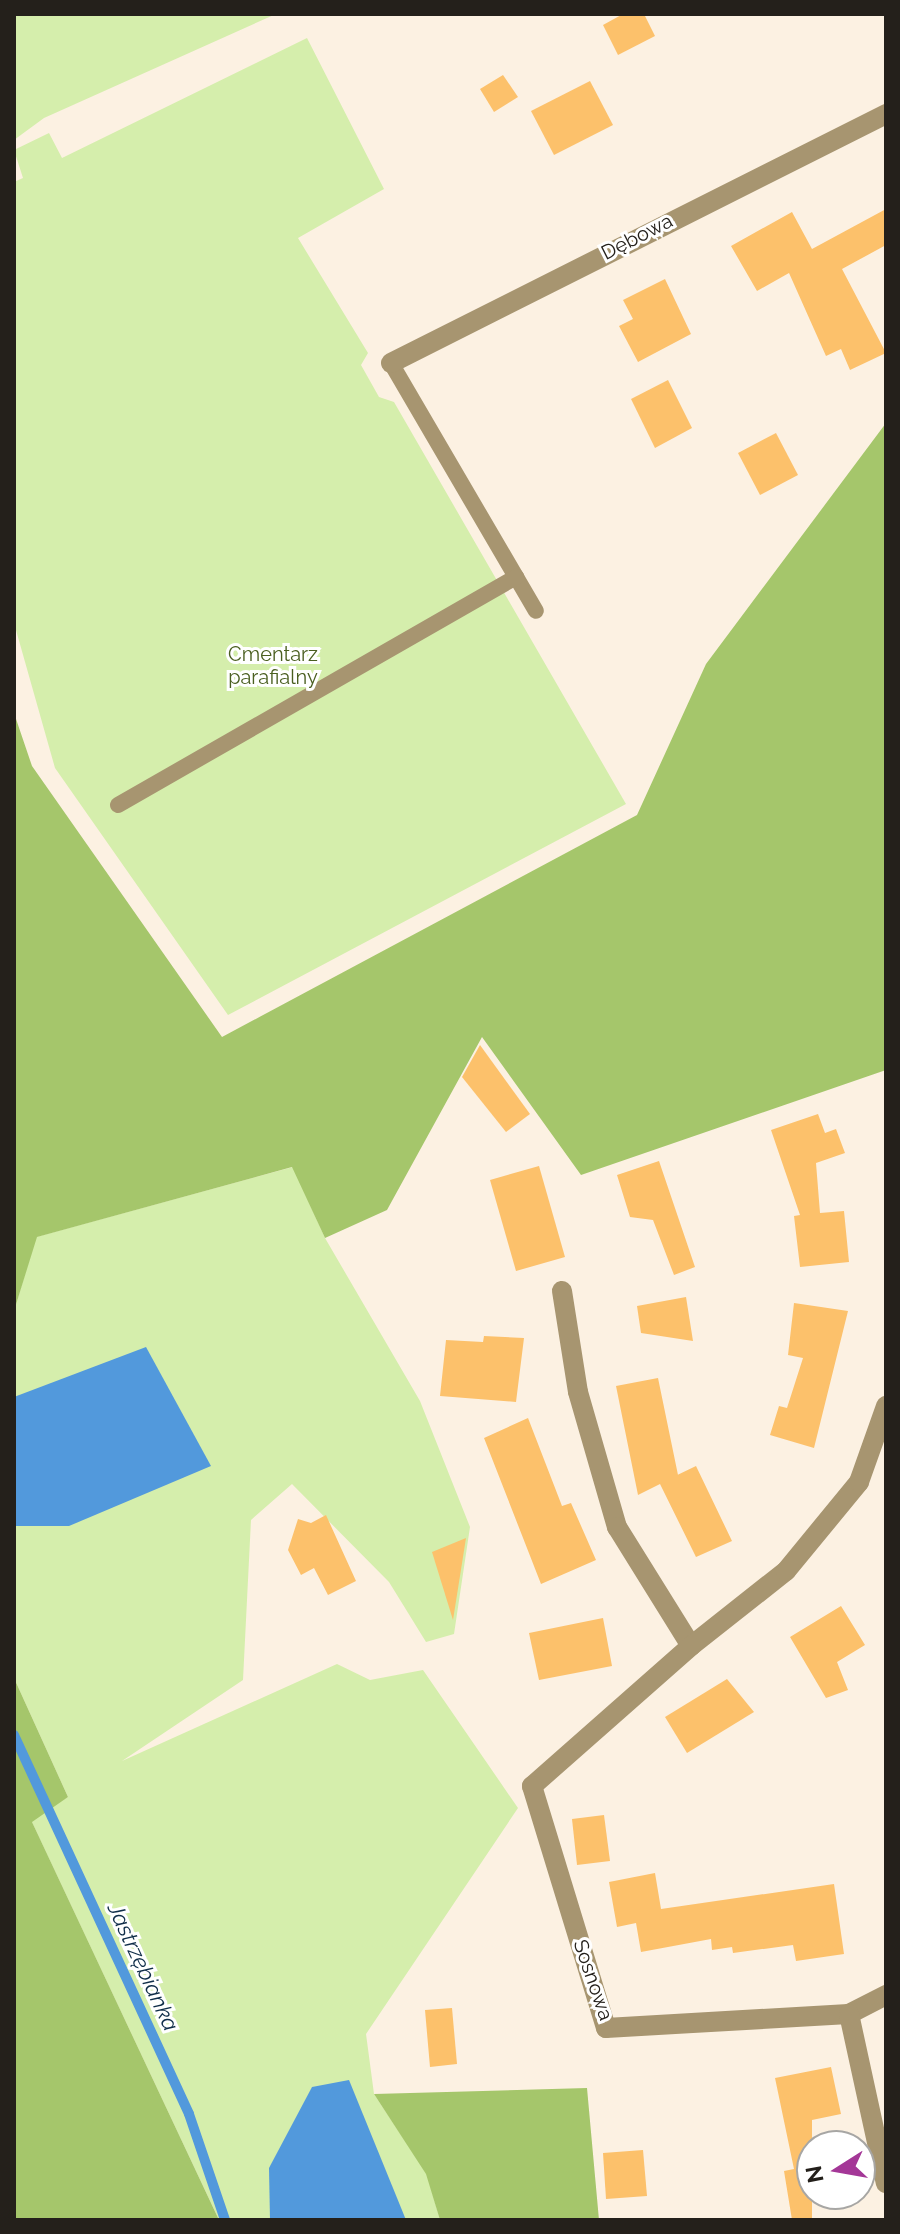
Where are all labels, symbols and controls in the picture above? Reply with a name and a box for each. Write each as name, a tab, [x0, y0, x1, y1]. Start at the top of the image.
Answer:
street label: Dębowa	[597, 209, 677, 265]
park label: Cmentarz parafialny	[228, 643, 318, 690]
water label: Jastrzębianka	[102, 1899, 184, 2035]
street label: Sosnowa	[568, 1936, 618, 2024]
north arrow	[796, 2130, 876, 2210]
text: N	[800, 2163, 829, 2185]

